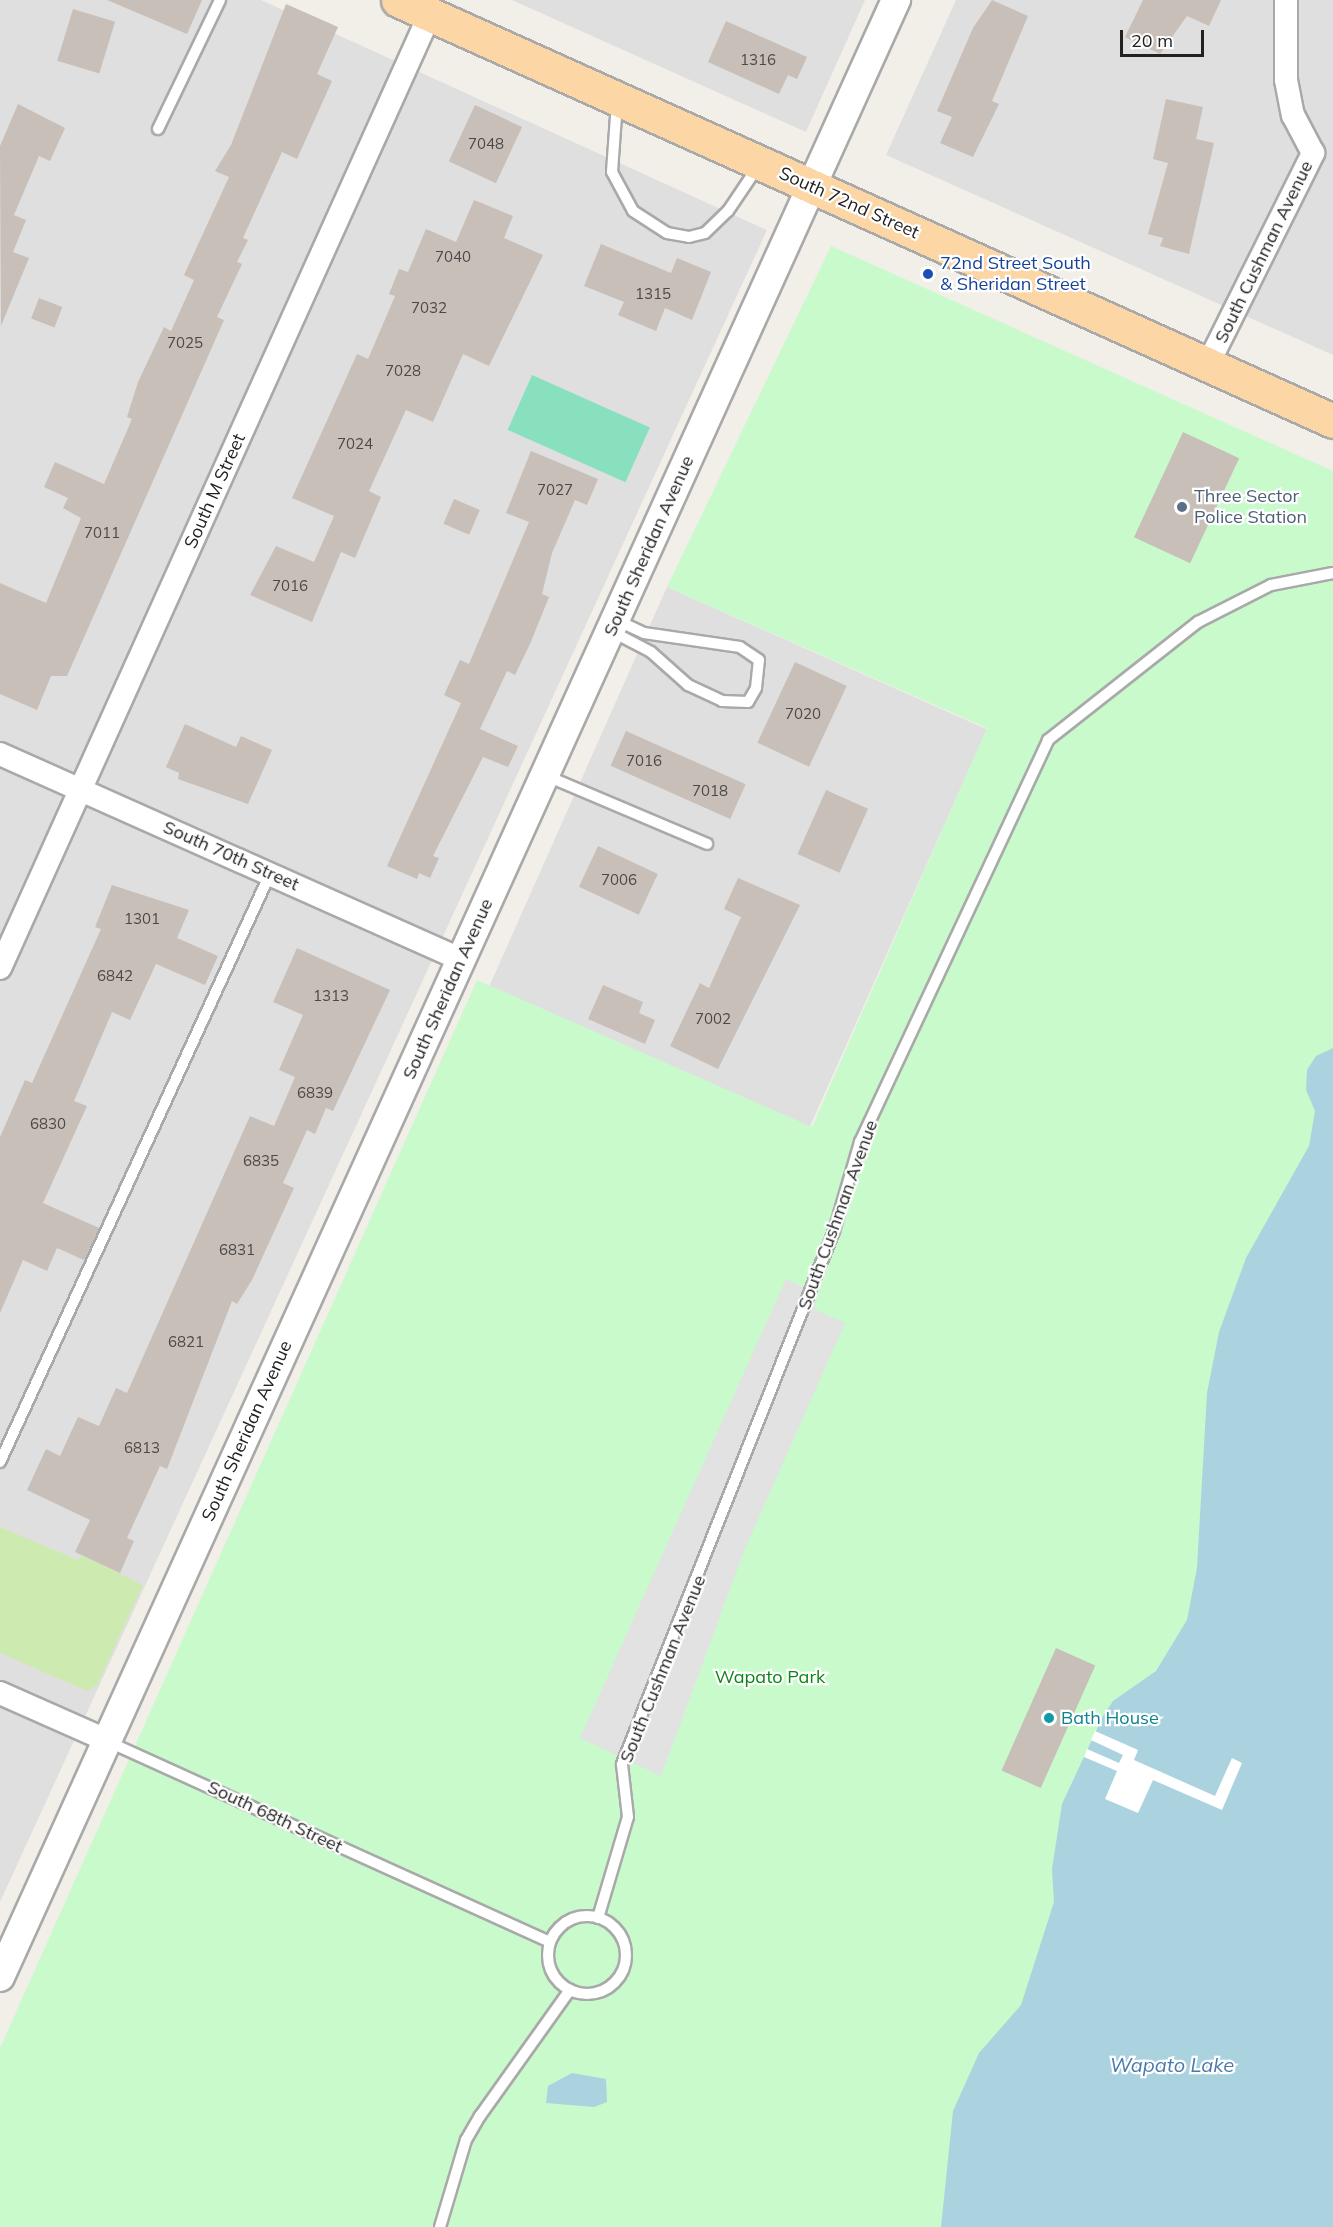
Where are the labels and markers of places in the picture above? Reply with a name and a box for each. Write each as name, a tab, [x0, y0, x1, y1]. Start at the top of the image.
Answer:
place label: 72nd Street South & Sheridan Street	[940, 253, 1091, 296]
marker: 72nd Street South & Sheridan Street	[921, 267, 935, 281]
place label: Three Sector Police Station	[1194, 486, 1307, 528]
marker: Three Sector Police Station	[1175, 500, 1189, 514]
place label: Bath House	[1061, 1707, 1159, 1729]
marker: Bath House	[1042, 1711, 1056, 1725]

